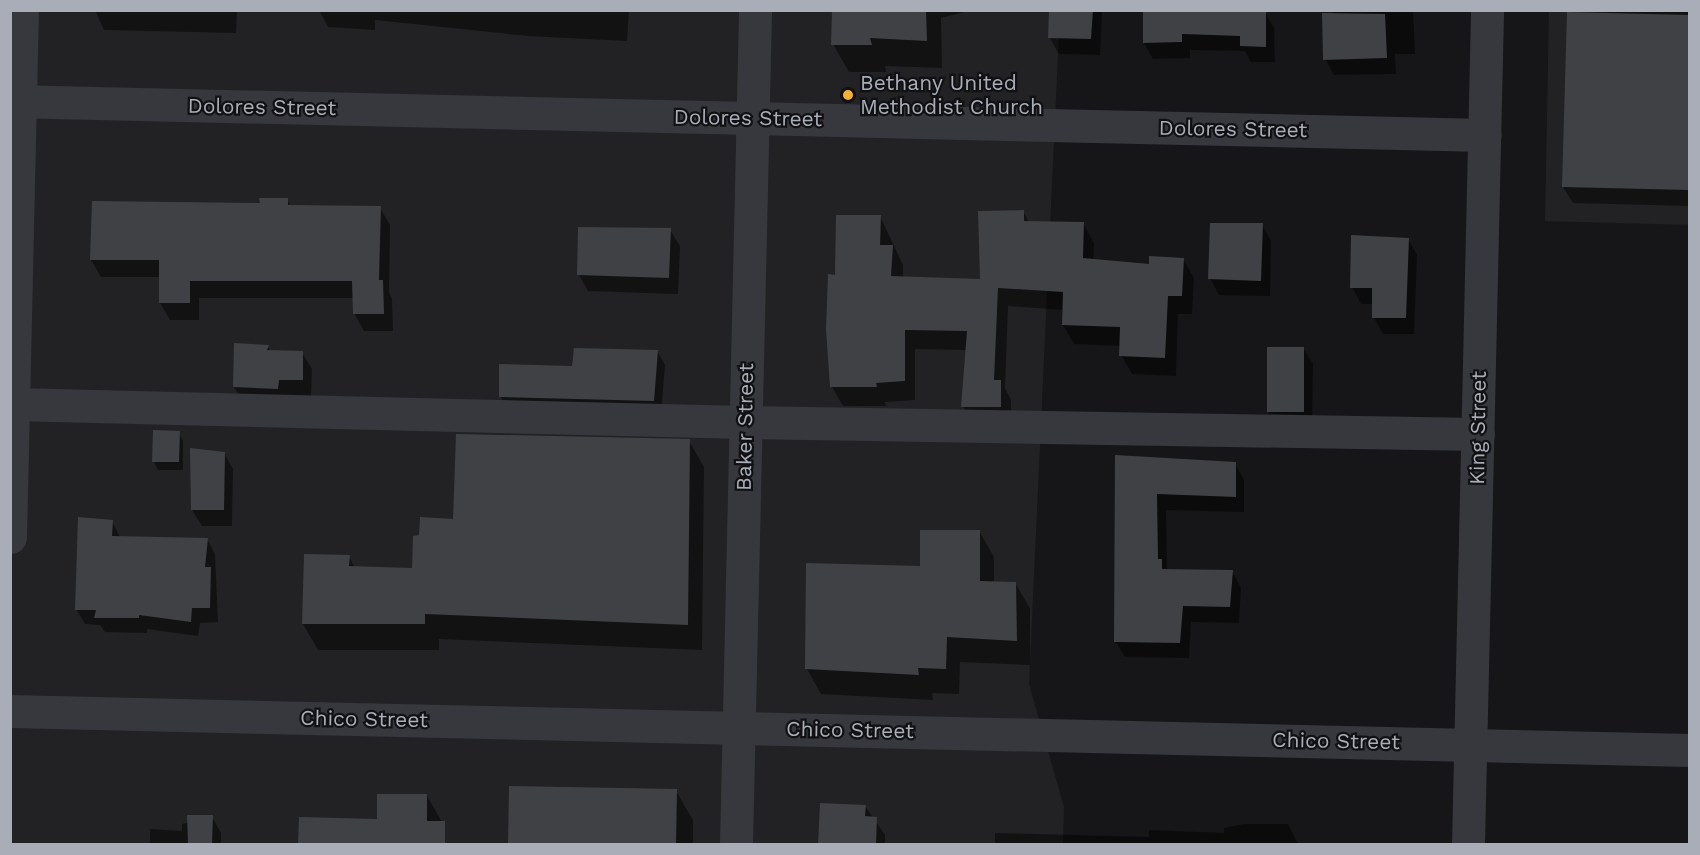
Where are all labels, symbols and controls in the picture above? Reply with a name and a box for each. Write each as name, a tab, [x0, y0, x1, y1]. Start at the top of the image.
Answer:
place label: Bethany United Methodist Church	[860, 70, 1043, 120]
marker: Bethany United Methodist Church	[841, 88, 855, 102]
street label: Dolores Street	[188, 93, 336, 121]
street label: Dolores Street	[674, 104, 822, 132]
street label: Dolores Street	[1159, 115, 1307, 143]
street label: Baker Street	[731, 363, 759, 491]
street label: King Street	[1464, 371, 1492, 485]
street label: Chico Street	[300, 705, 428, 733]
street label: Chico Street	[786, 716, 914, 744]
street label: Chico Street	[1272, 727, 1400, 755]

